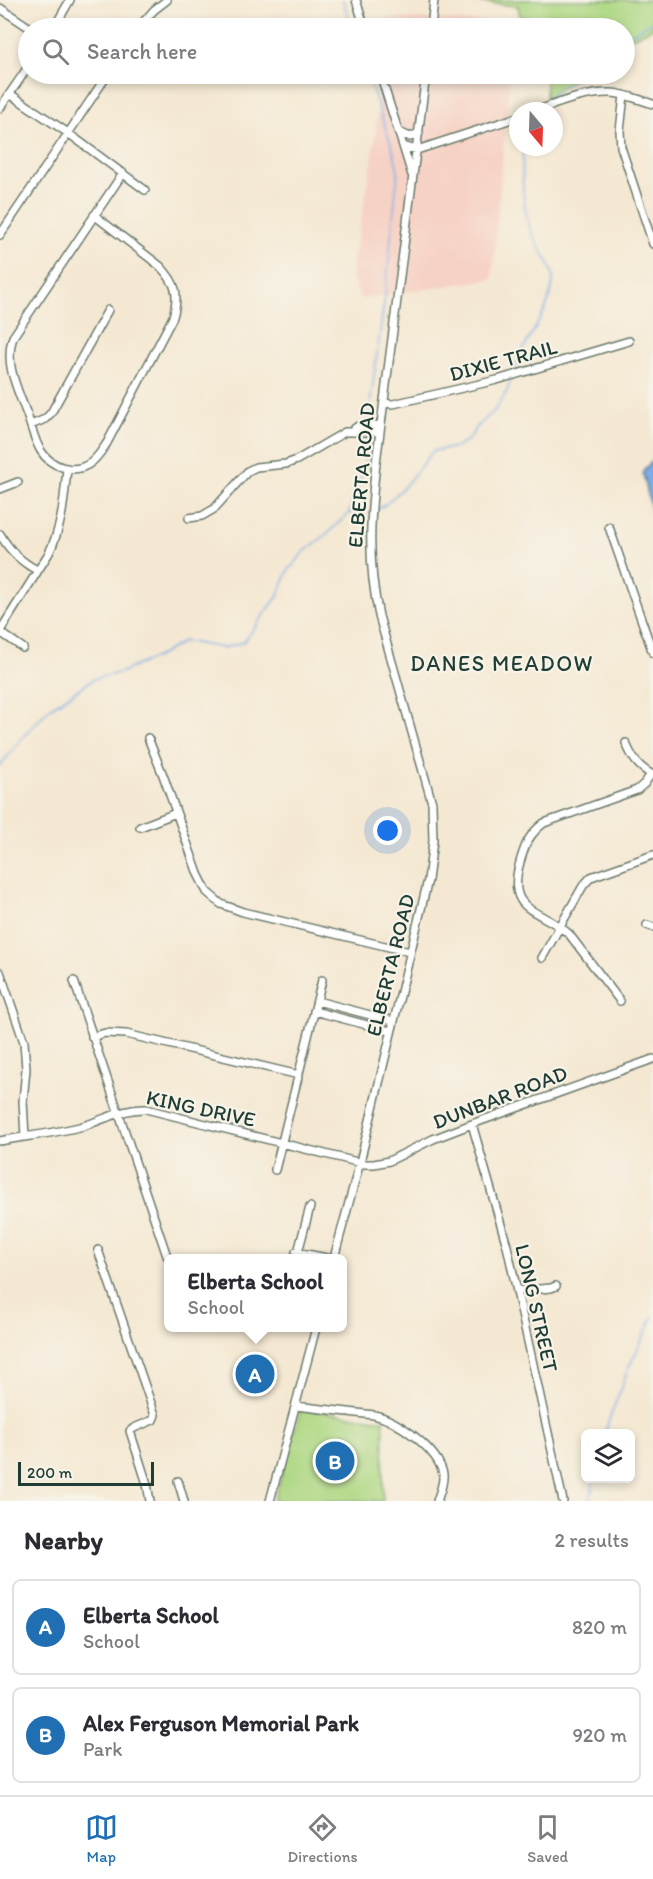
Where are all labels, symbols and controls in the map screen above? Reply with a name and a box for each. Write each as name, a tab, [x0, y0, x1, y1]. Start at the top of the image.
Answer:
search box	[18, 18, 635, 84]
icon: search	[39, 35, 72, 68]
text: Search here	[87, 38, 197, 65]
north arrow	[509, 102, 563, 156]
street label: DIXIE TRAIL	[446, 334, 560, 386]
street label: ELBERTA ROAD	[342, 401, 380, 549]
district label: DANES MEADOW	[410, 650, 594, 677]
your location	[373, 816, 402, 845]
street label: ELBERTA ROAD	[360, 891, 420, 1039]
street label: DUNBAR ROAD	[429, 1060, 571, 1134]
street label: KING DRIVE	[144, 1084, 258, 1132]
street label: LONG STREET	[510, 1242, 564, 1375]
popup	[164, 1254, 347, 1332]
text: Elberta School	[188, 1268, 323, 1295]
text: School	[188, 1295, 244, 1319]
pin: A	[236, 1352, 274, 1396]
map controls	[581, 1429, 635, 1483]
button: layers	[581, 1429, 635, 1483]
pin: B	[316, 1438, 354, 1484]
scale bar	[18, 1459, 154, 1486]
text: 200 m	[27, 1463, 72, 1482]
text: Nearby	[24, 1524, 103, 1556]
text: 2 results	[555, 1528, 629, 1552]
text: Elberta School	[83, 1602, 219, 1629]
text: A	[39, 1615, 52, 1639]
text: 820 m	[572, 1615, 627, 1639]
text: School	[83, 1629, 140, 1653]
text: Alex Ferguson Memorial Park	[83, 1710, 359, 1737]
text: B	[39, 1723, 52, 1747]
text: 920 m	[572, 1723, 627, 1747]
text: Park	[83, 1737, 122, 1761]
tab: Map	[85, 1811, 118, 1866]
tab: Directions	[287, 1811, 358, 1866]
tab: Saved	[527, 1811, 568, 1866]

